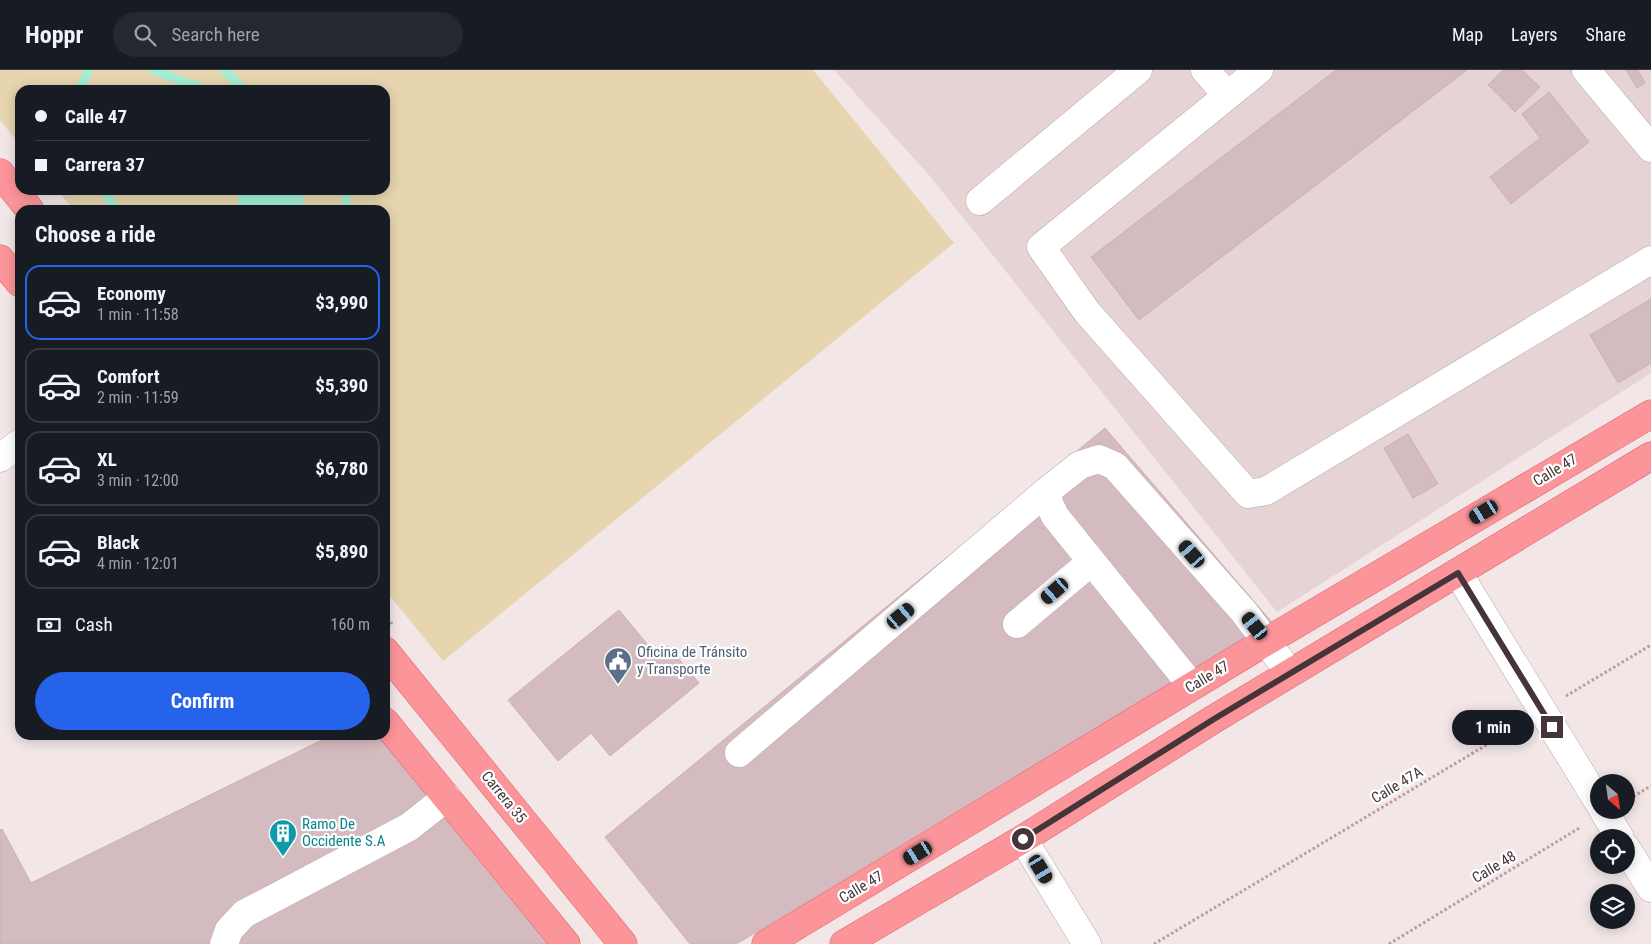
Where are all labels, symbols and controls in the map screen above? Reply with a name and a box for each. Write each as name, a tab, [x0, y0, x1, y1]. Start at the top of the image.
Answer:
search box	[113, 12, 463, 57]
text: Hoppr	[25, 21, 83, 49]
icon: search	[131, 21, 159, 49]
text: Search here	[171, 23, 260, 46]
text: Map	[1452, 24, 1483, 45]
text: Layers	[1511, 24, 1558, 45]
text: Share	[1586, 24, 1626, 45]
text: Calle 47	[65, 105, 127, 128]
text: Carrera 37	[65, 153, 145, 176]
text: Choose a ride	[35, 222, 156, 247]
icon: car	[37, 280, 82, 325]
text: Economy	[97, 282, 166, 305]
text: $3,990	[315, 291, 368, 314]
text: 1 min · 11:58	[97, 305, 179, 324]
icon: car	[37, 363, 82, 408]
text: Comfort	[97, 365, 160, 388]
text: $5,390	[315, 374, 368, 397]
text: 2 min · 11:59	[97, 388, 179, 407]
icon: car	[37, 446, 82, 491]
text: XL	[97, 448, 117, 471]
street label: Calle 47	[1530, 450, 1580, 490]
text: $6,780	[315, 457, 368, 480]
text: 3 min · 12:00	[97, 471, 179, 490]
car	[1467, 498, 1500, 526]
icon: car	[37, 529, 82, 574]
text: Black	[97, 531, 139, 554]
car	[1176, 538, 1207, 570]
text: $5,890	[315, 540, 368, 563]
text: 4 min · 12:01	[97, 554, 179, 573]
car	[1038, 575, 1071, 607]
car	[884, 601, 917, 631]
car	[1239, 610, 1270, 642]
icon: cash	[35, 611, 63, 639]
text: Cash	[75, 613, 113, 636]
text: 160 m	[331, 615, 370, 634]
place label: Oficina de Tránsito y Transporte	[637, 643, 747, 678]
public building icon: Oficina de Tránsito y Transporte	[603, 646, 633, 685]
street label: Calle 47	[1182, 657, 1232, 697]
button: Confirm	[35, 672, 370, 730]
callout: 1 min	[1452, 710, 1534, 744]
route end	[1541, 716, 1563, 738]
text: 1 min	[1475, 718, 1511, 737]
street label: Calle 47A	[1368, 763, 1426, 807]
street label: Carrera 35	[478, 767, 530, 827]
north arrow	[1590, 774, 1635, 819]
map controls	[1590, 774, 1635, 929]
place label: Ramo De Occidente S.A	[302, 815, 386, 850]
building icon: Ramo De Occidente S.A	[268, 818, 298, 857]
route start	[1012, 828, 1034, 850]
button: locate	[1590, 829, 1635, 874]
car	[901, 839, 934, 867]
street label: Calle 48	[1469, 847, 1519, 887]
car	[1026, 852, 1055, 886]
street label: Calle 47	[836, 867, 886, 907]
button: layers	[1590, 884, 1635, 929]

